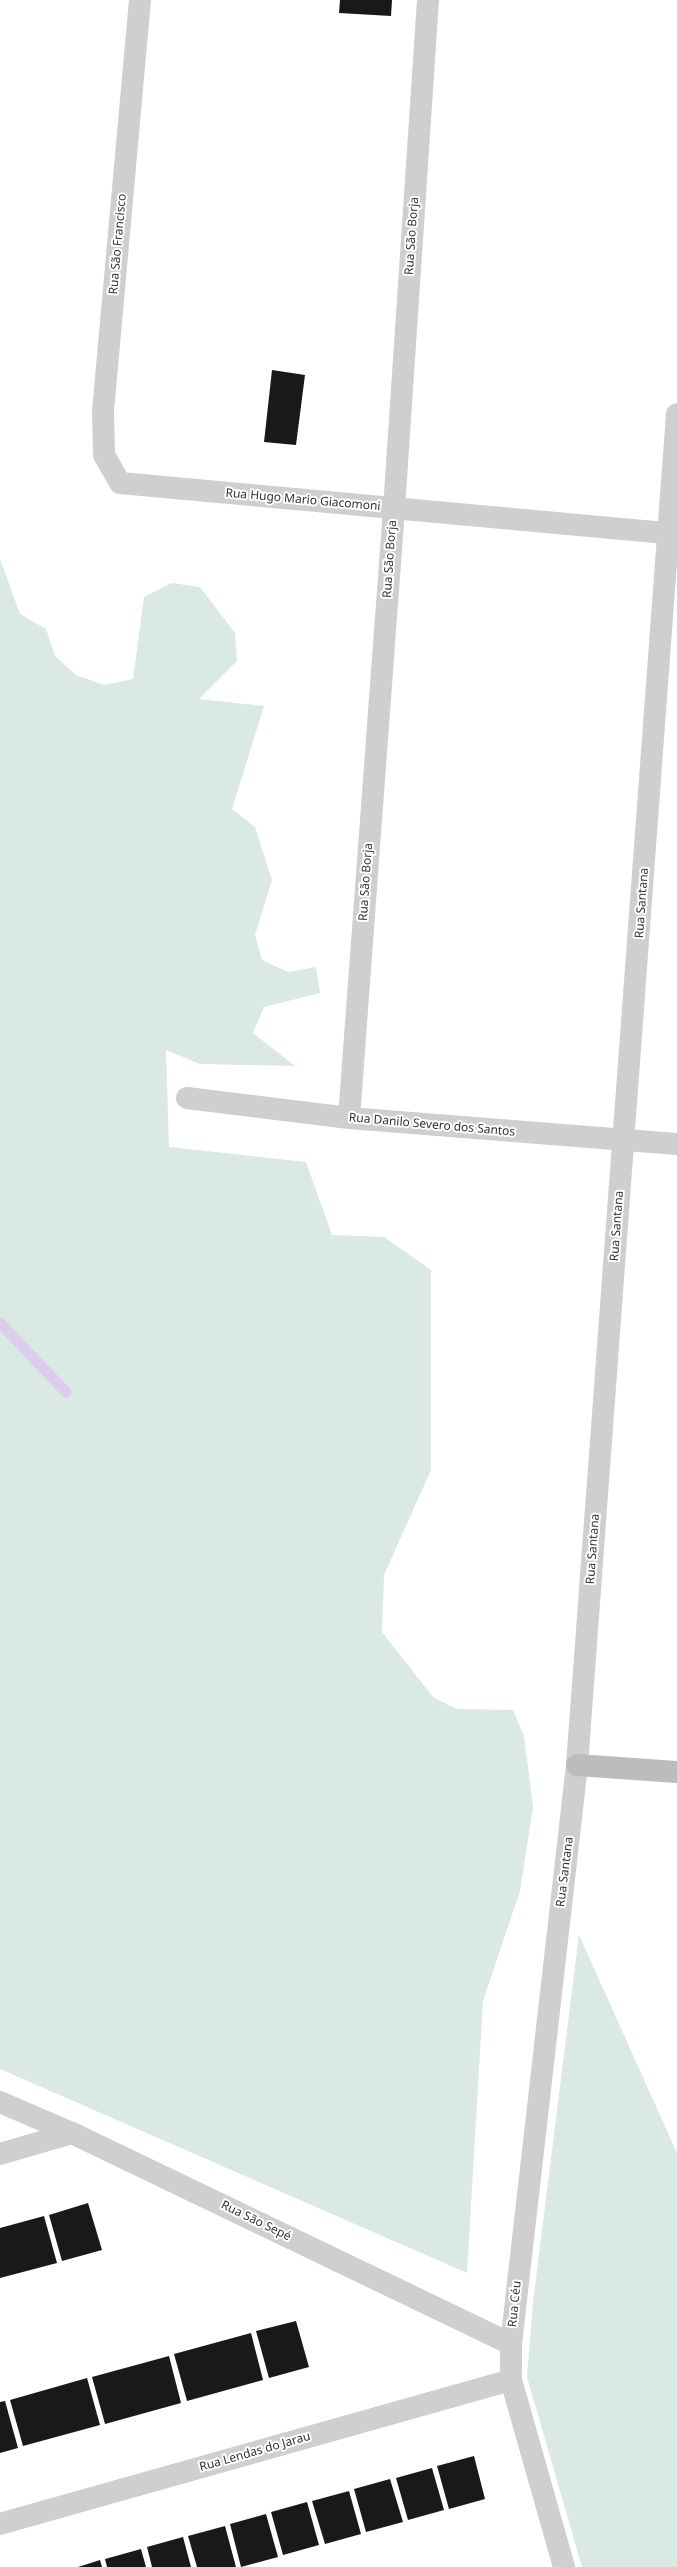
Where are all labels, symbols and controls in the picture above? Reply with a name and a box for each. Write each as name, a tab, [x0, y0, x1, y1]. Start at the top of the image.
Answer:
street label: Rua São Francisco	[106, 193, 130, 295]
street label: Rua São Borja	[402, 196, 422, 276]
street label: Rua Hugo Mario Giacomoni	[225, 486, 381, 514]
street label: Rua São Borja	[380, 519, 400, 599]
street label: Rua São Borja	[356, 842, 376, 922]
street label: Rua Santana	[632, 867, 652, 939]
street label: Rua Danilo Severo dos Santos	[348, 1111, 516, 1139]
street label: Rua Santana	[607, 1190, 627, 1262]
street label: Rua Santana	[583, 1513, 603, 1585]
street label: Rua Santana	[554, 1836, 576, 1908]
street label: Rua São Sepé	[219, 2198, 293, 2244]
street label: Rua Céu	[505, 2280, 525, 2328]
street label: Rua Lendas do Jarau	[198, 2429, 312, 2475]

